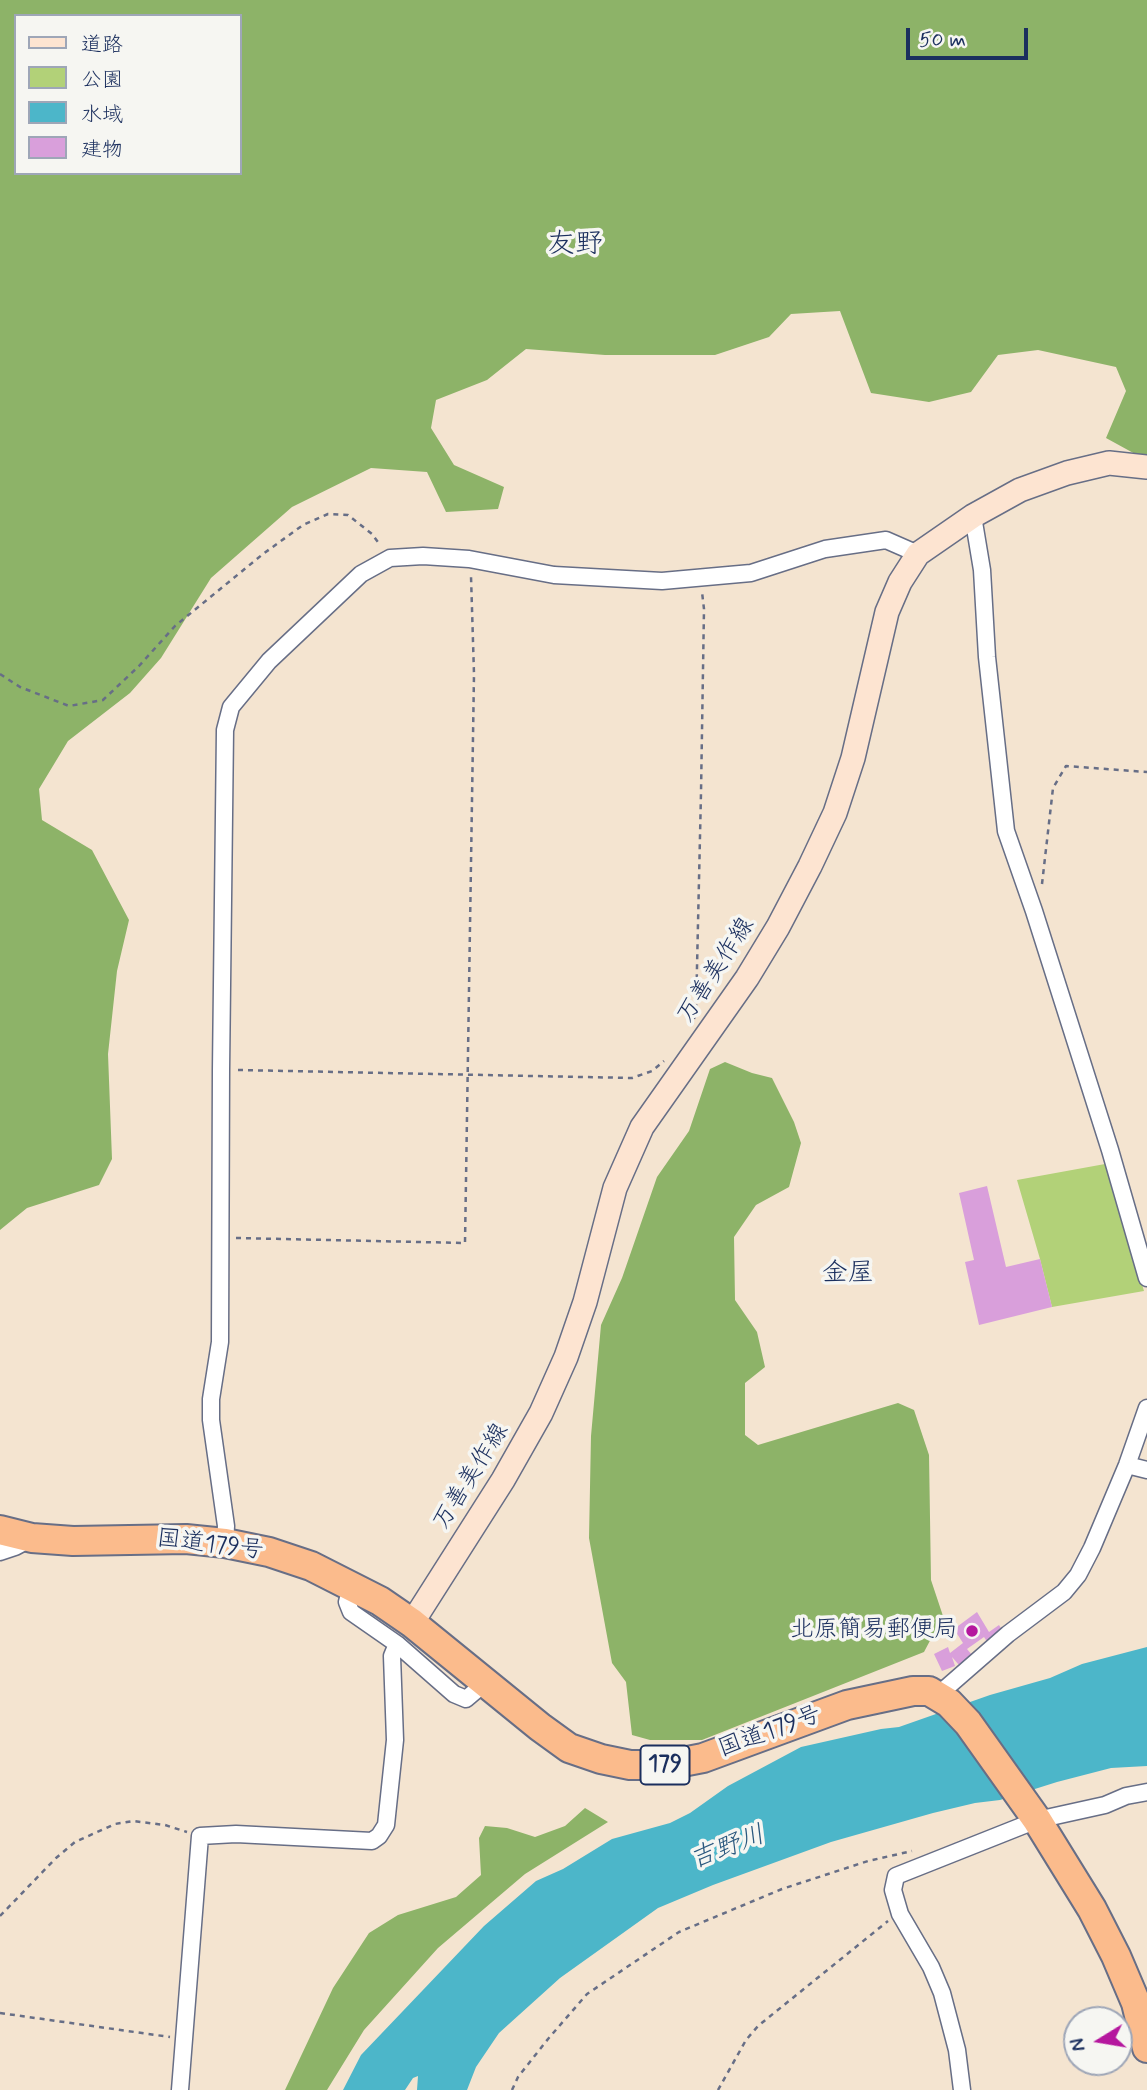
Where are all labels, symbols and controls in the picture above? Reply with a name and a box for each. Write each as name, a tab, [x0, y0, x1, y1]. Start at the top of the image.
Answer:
legend	[14, 14, 242, 175]
scale bar	[909, 14, 1032, 58]
text: 50 m	[919, 26, 966, 54]
text: 道路	[81, 31, 123, 59]
text: 公園	[81, 66, 123, 94]
text: 水域	[81, 101, 123, 129]
text: 建物	[81, 136, 123, 164]
district label: 友野	[547, 229, 603, 263]
street label: 万善美作線	[672, 913, 762, 1029]
district label: 金屋	[822, 1259, 874, 1291]
street label: 万善美作線	[428, 1418, 516, 1536]
street label: 国道179号	[155, 1525, 265, 1567]
place label: 北原簡易郵便局	[790, 1617, 958, 1645]
marker: 北原簡易郵便局	[964, 1623, 980, 1639]
street label: 国道179号	[715, 1701, 825, 1765]
road number: 179	[640, 1746, 690, 1784]
water label: 吉野川	[686, 1820, 770, 1878]
north arrow	[1063, 2006, 1133, 2076]
text: N	[1065, 2036, 1092, 2053]

